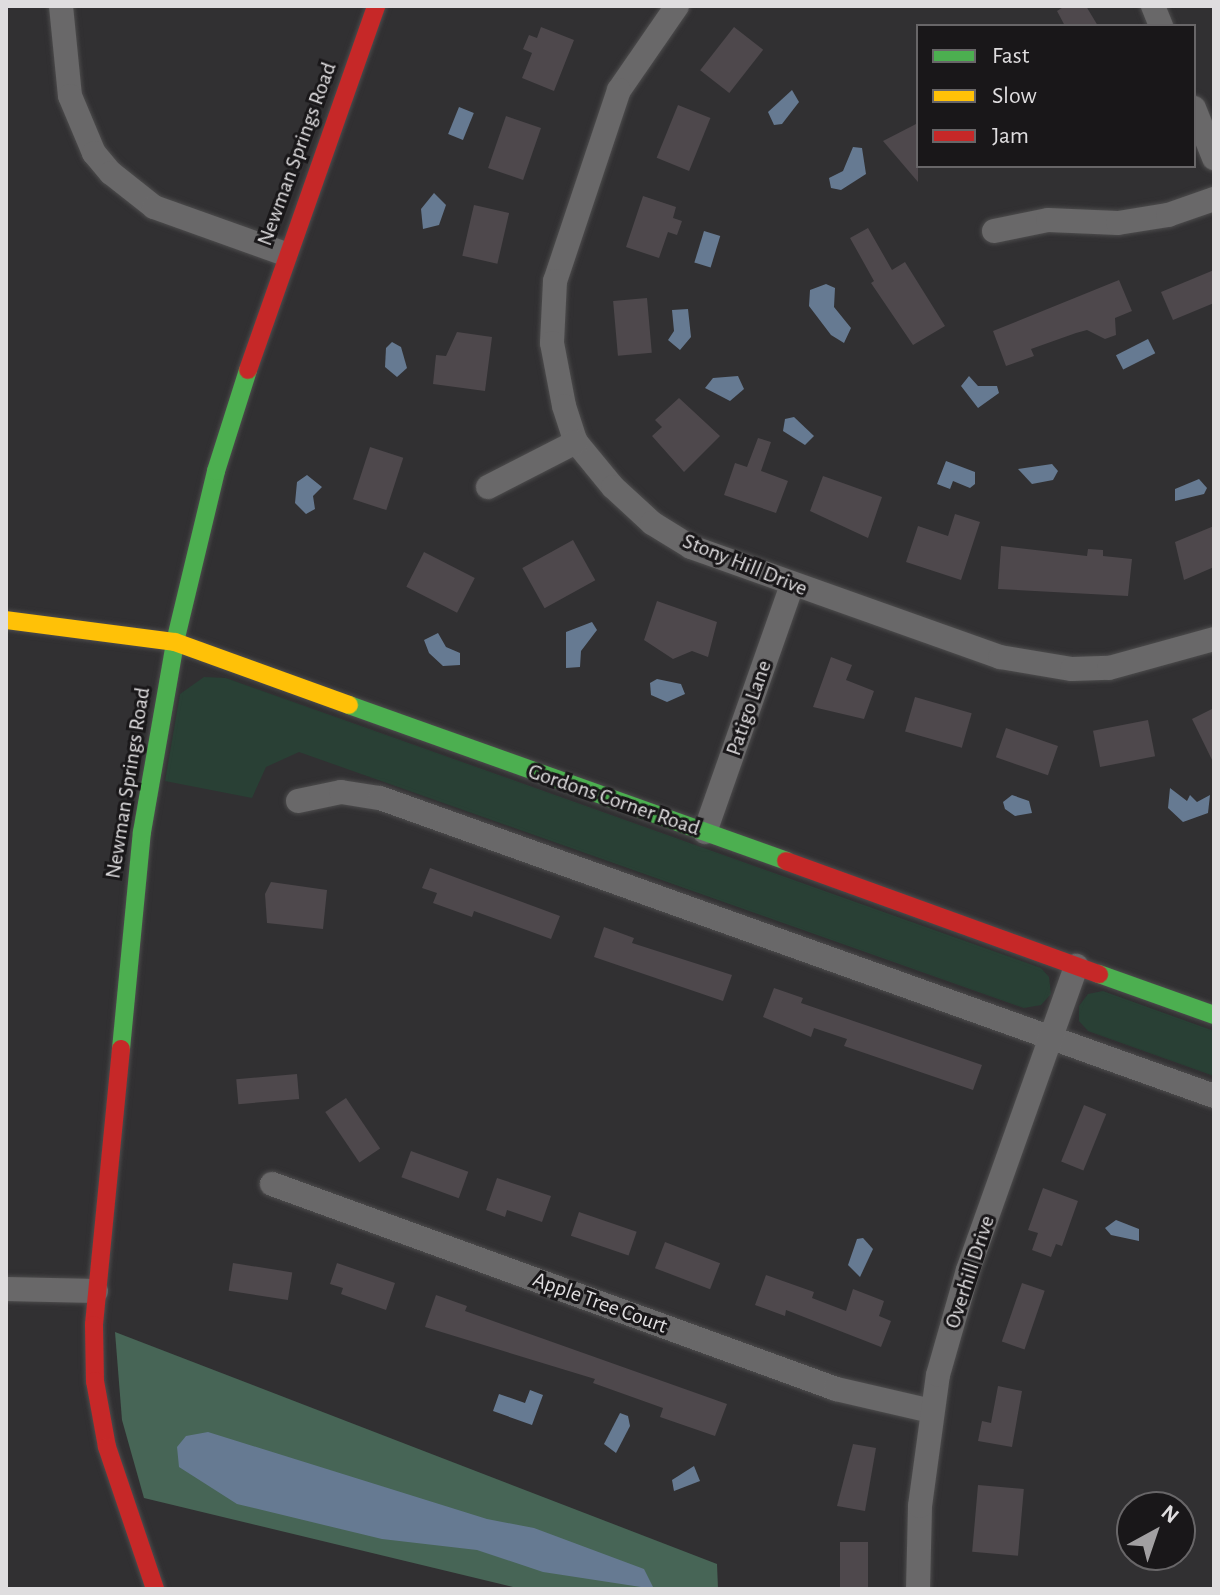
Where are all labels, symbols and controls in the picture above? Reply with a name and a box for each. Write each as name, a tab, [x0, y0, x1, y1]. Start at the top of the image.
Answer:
legend	[916, 24, 1196, 168]
text: Fast	[992, 44, 1029, 68]
street label: Newman Springs Road	[252, 59, 342, 249]
text: Slow	[992, 84, 1037, 108]
text: Jam	[992, 124, 1029, 148]
street label: Stony Hill Drive	[679, 528, 811, 602]
street label: Patigo Lane	[720, 657, 778, 759]
street label: Newman Springs Road	[100, 685, 156, 881]
street label: Gordons Corner Road	[525, 758, 703, 842]
street label: Overhill Drive	[939, 1212, 1001, 1332]
street label: Apple Tree Court	[529, 1266, 671, 1340]
north arrow	[1116, 1491, 1196, 1571]
text: N	[1157, 1501, 1183, 1527]

